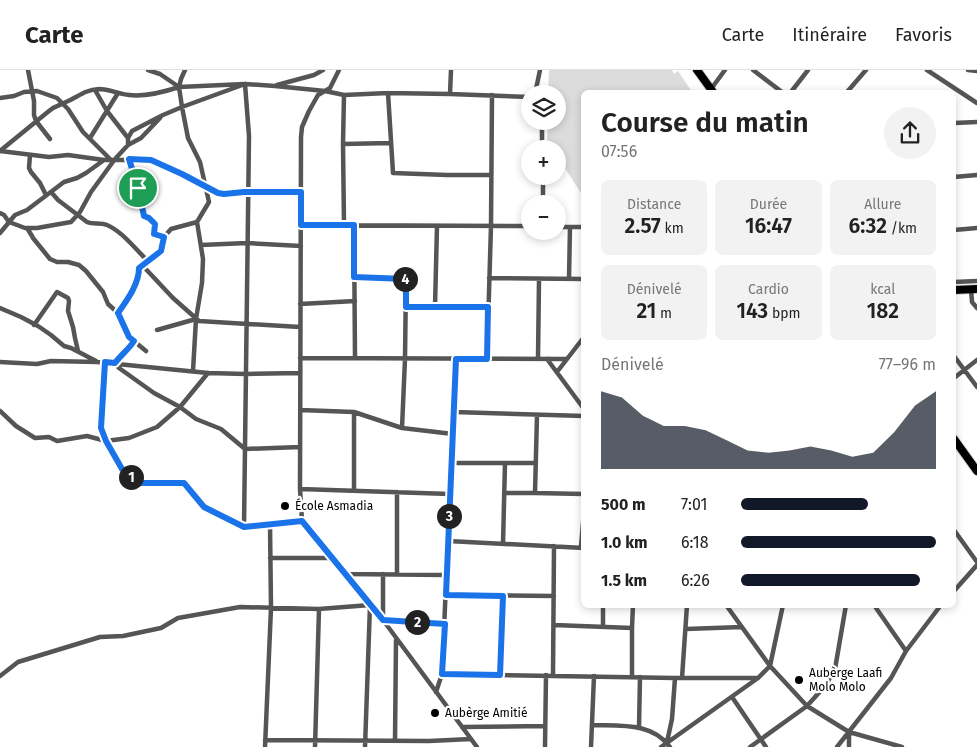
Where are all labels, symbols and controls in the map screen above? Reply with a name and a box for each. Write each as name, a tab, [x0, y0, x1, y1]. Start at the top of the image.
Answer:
text: Carte	[25, 21, 83, 49]
text: Carte	[722, 24, 764, 46]
text: Itinéraire	[792, 24, 867, 46]
text: Favoris	[895, 24, 952, 46]
map controls	[521, 85, 566, 240]
button: layers	[521, 85, 566, 130]
text: Course du matin	[601, 106, 809, 139]
button: share	[884, 107, 936, 159]
button: +	[521, 140, 566, 185]
text: 07:56	[601, 142, 637, 161]
pin	[117, 167, 159, 209]
icon: arrive	[124, 174, 152, 202]
button: −	[521, 195, 566, 240]
text: Distance	[627, 196, 681, 213]
text: Durée	[750, 196, 787, 213]
text: Allure	[864, 196, 901, 213]
text: 2.57	[625, 213, 661, 239]
text: 16:47	[745, 213, 792, 239]
text: 6:32	[849, 213, 887, 239]
text: km	[661, 220, 684, 237]
text: /km	[887, 220, 917, 237]
pin: 4	[392, 266, 418, 292]
text: 4	[402, 271, 409, 288]
text: Dénivelé	[627, 281, 682, 298]
text: Cardio	[748, 281, 789, 298]
text: kcal	[870, 281, 895, 298]
text: 21	[636, 298, 656, 324]
text: 143	[736, 298, 768, 324]
text: 182	[867, 298, 899, 324]
text: m	[656, 305, 672, 322]
text: bpm	[768, 305, 801, 322]
text: Dénivelé	[601, 355, 664, 374]
text: 77–96 m	[879, 355, 936, 374]
pin: 1	[118, 464, 144, 490]
text: 1	[128, 469, 135, 486]
text: 500 m	[601, 495, 646, 514]
text: 7:01	[681, 495, 707, 514]
place label: École Asmadia	[295, 498, 373, 513]
marker: École Asmadia	[279, 500, 291, 512]
pin: 3	[436, 504, 462, 528]
text: 3	[446, 508, 453, 525]
text: 1.0 km	[601, 533, 648, 552]
text: 6:18	[681, 533, 708, 552]
text: 1.5 km	[601, 571, 647, 590]
text: 6:26	[681, 571, 710, 590]
pin: 2	[404, 610, 430, 634]
text: 2	[414, 614, 421, 631]
place label: Aubèrge Laafi Molo Molo	[809, 666, 883, 694]
marker: Aubèrge Laafi Molo Molo	[793, 674, 805, 686]
place label: Aubèrge Amitié	[445, 706, 528, 720]
marker: Aubèrge Amitié	[429, 707, 441, 719]

